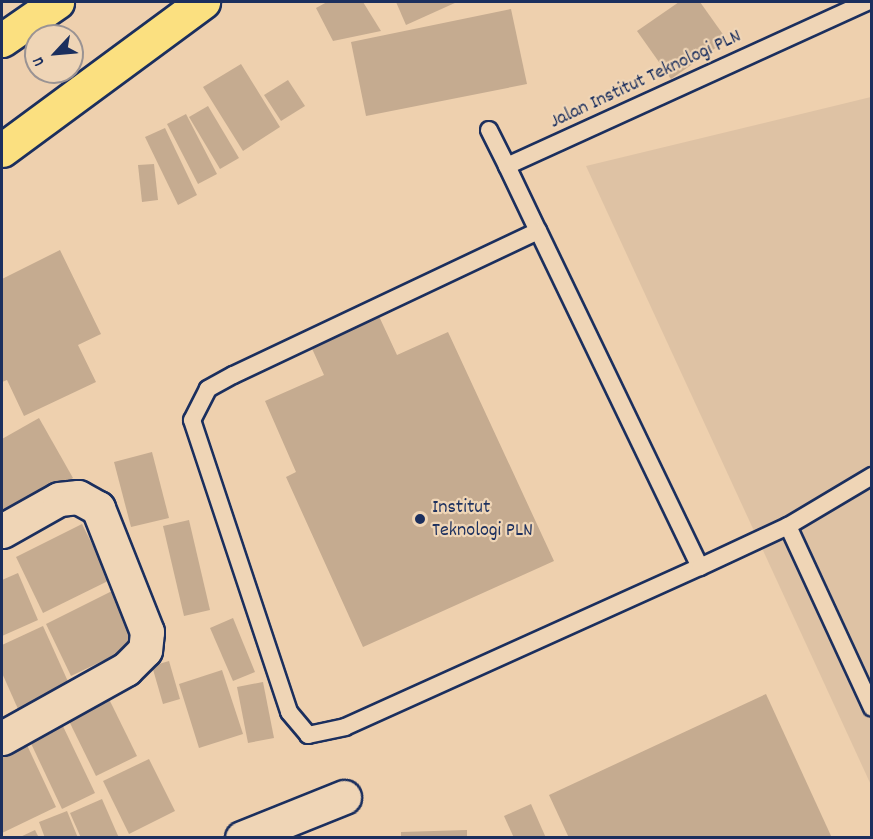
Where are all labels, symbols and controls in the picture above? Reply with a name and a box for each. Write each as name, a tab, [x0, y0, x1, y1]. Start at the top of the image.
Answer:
north arrow	[24, 24, 84, 84]
street label: Jalan Institut Teknologi PLN	[546, 25, 746, 135]
text: U	[27, 53, 51, 70]
place label: Institut Teknologi PLN	[432, 496, 533, 543]
marker: Institut Teknologi PLN	[413, 512, 427, 526]

